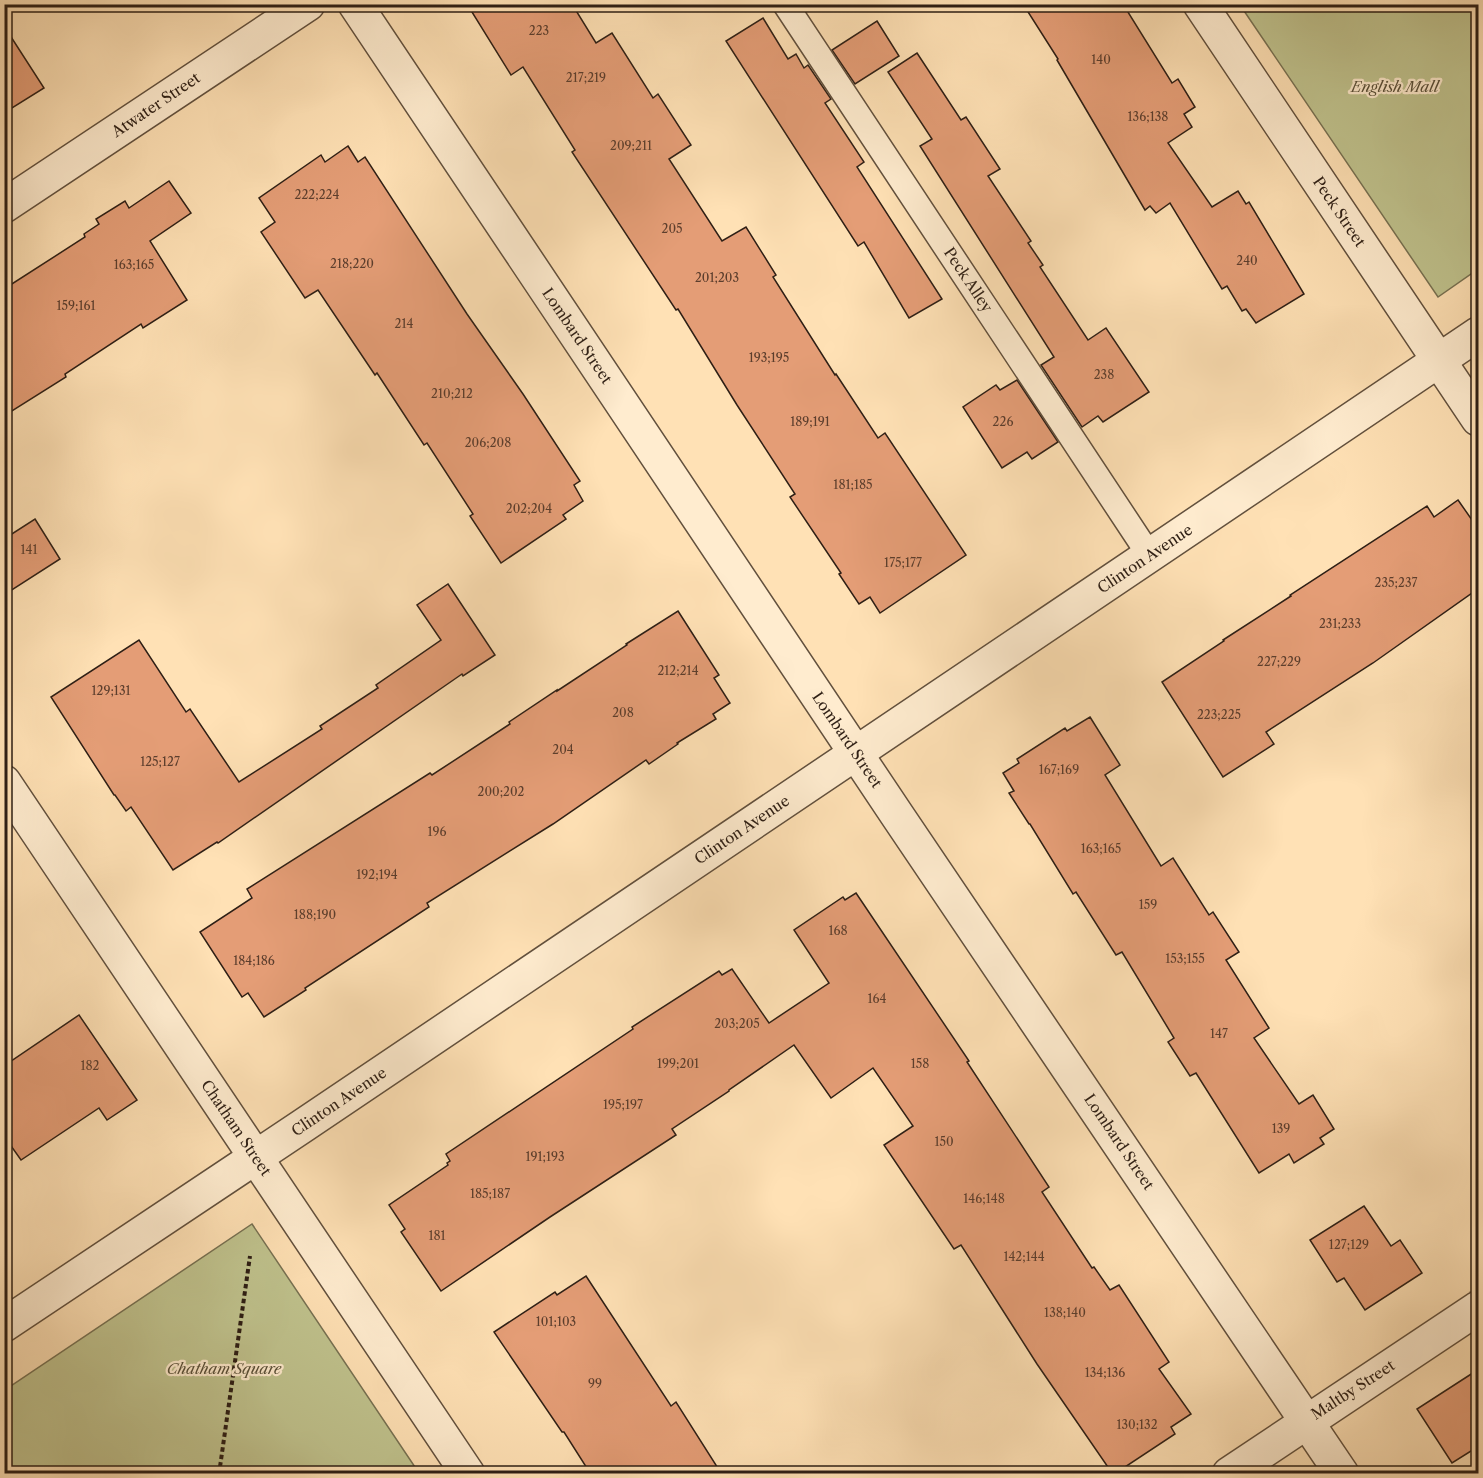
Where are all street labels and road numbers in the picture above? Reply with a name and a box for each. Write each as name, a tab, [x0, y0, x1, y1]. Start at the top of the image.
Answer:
street label: Atwater Street	[107, 68, 204, 142]
street label: Peck Street	[1309, 173, 1370, 251]
street label: Peck Alley	[940, 244, 997, 316]
street label: Lombard Street	[538, 284, 617, 388]
street label: Clinton Avenue	[1094, 520, 1196, 597]
street label: Lombard Street	[808, 688, 887, 792]
street label: Clinton Avenue	[691, 791, 793, 868]
street label: Clinton Avenue	[288, 1063, 390, 1140]
street label: Chatham Street	[197, 1076, 276, 1180]
street label: Lombard Street	[1080, 1090, 1159, 1194]
street label: Maltby Street	[1307, 1355, 1399, 1424]

